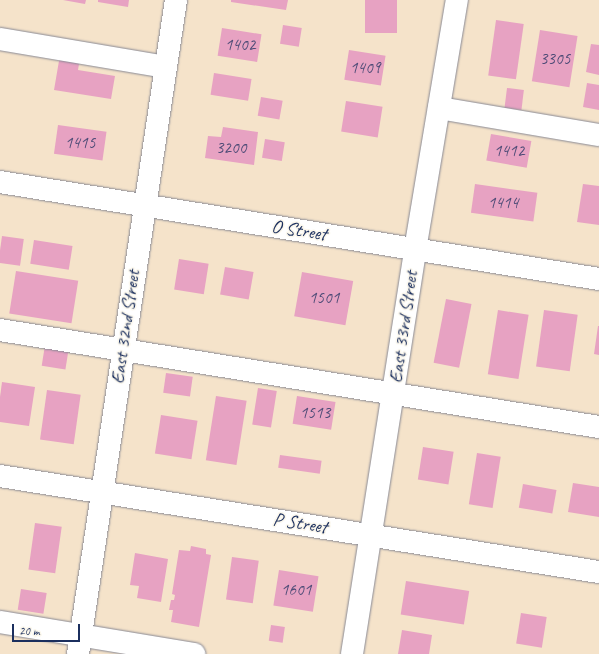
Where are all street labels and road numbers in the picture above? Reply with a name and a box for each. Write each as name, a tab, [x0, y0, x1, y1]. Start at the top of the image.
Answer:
street label: O Street	[270, 215, 328, 247]
street label: East 32nd Street	[107, 269, 145, 385]
street label: East 33rd Street	[385, 269, 423, 385]
street label: P Street	[271, 508, 329, 540]

